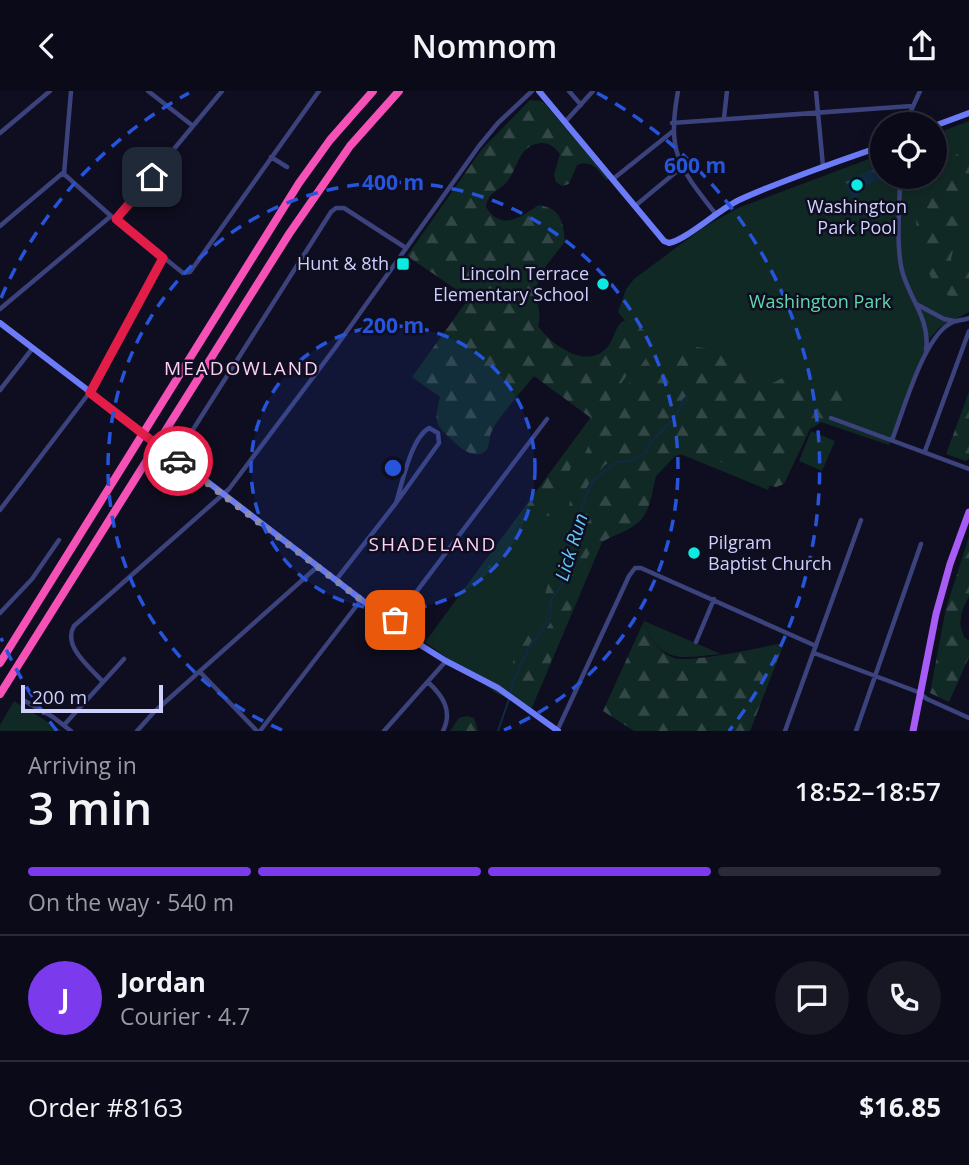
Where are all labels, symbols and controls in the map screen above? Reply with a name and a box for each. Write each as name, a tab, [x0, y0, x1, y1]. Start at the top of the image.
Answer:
text: Nomnom	[412, 24, 557, 67]
icon: back	[28, 27, 66, 65]
icon: share	[903, 27, 941, 65]
map controls	[870, 112, 947, 189]
button: locate	[870, 112, 947, 189]
pin	[122, 147, 182, 207]
text: 600 m	[664, 151, 726, 179]
icon: home	[133, 158, 171, 196]
text: 400 m	[362, 168, 424, 196]
marker: Washington Park Pool	[849, 177, 865, 193]
place label: Washington Park Pool	[807, 194, 907, 239]
place label: Hunt & 8th	[297, 251, 389, 275]
marker: Hunt & 8th	[395, 256, 411, 272]
place label: Lincoln Terrace Elementary School	[433, 261, 589, 306]
marker: Lincoln Terrace Elementary School	[595, 276, 611, 292]
park label: Washington Park	[749, 289, 892, 313]
text: 200 m	[362, 311, 424, 339]
district label: MEADOWLAND	[164, 355, 320, 381]
courier	[143, 426, 213, 496]
icon: car	[159, 442, 197, 480]
centre of rings	[381, 456, 405, 480]
water label: Lick Run	[548, 510, 594, 584]
place label: Pilgram Baptist Church	[708, 530, 832, 575]
district label: SHADELAND	[369, 531, 497, 557]
marker: Pilgram Baptist Church	[686, 545, 702, 561]
pin	[365, 590, 425, 650]
icon: bag	[376, 601, 414, 639]
scale bar	[21, 682, 163, 714]
text: 200 m	[32, 684, 87, 710]
text: Arriving in	[28, 749, 137, 781]
text: 18:52–18:57	[795, 773, 941, 809]
text: 3 min	[28, 776, 152, 838]
text: On the way · 540 m	[28, 886, 234, 918]
button: chat	[775, 961, 849, 1035]
button: phone	[867, 961, 941, 1035]
text: Jordan	[120, 964, 206, 1000]
text: J	[61, 980, 69, 1016]
text: Courier · 4.7	[120, 1000, 250, 1032]
text: Order #8163	[28, 1089, 183, 1125]
text: $16.85	[859, 1089, 941, 1125]

